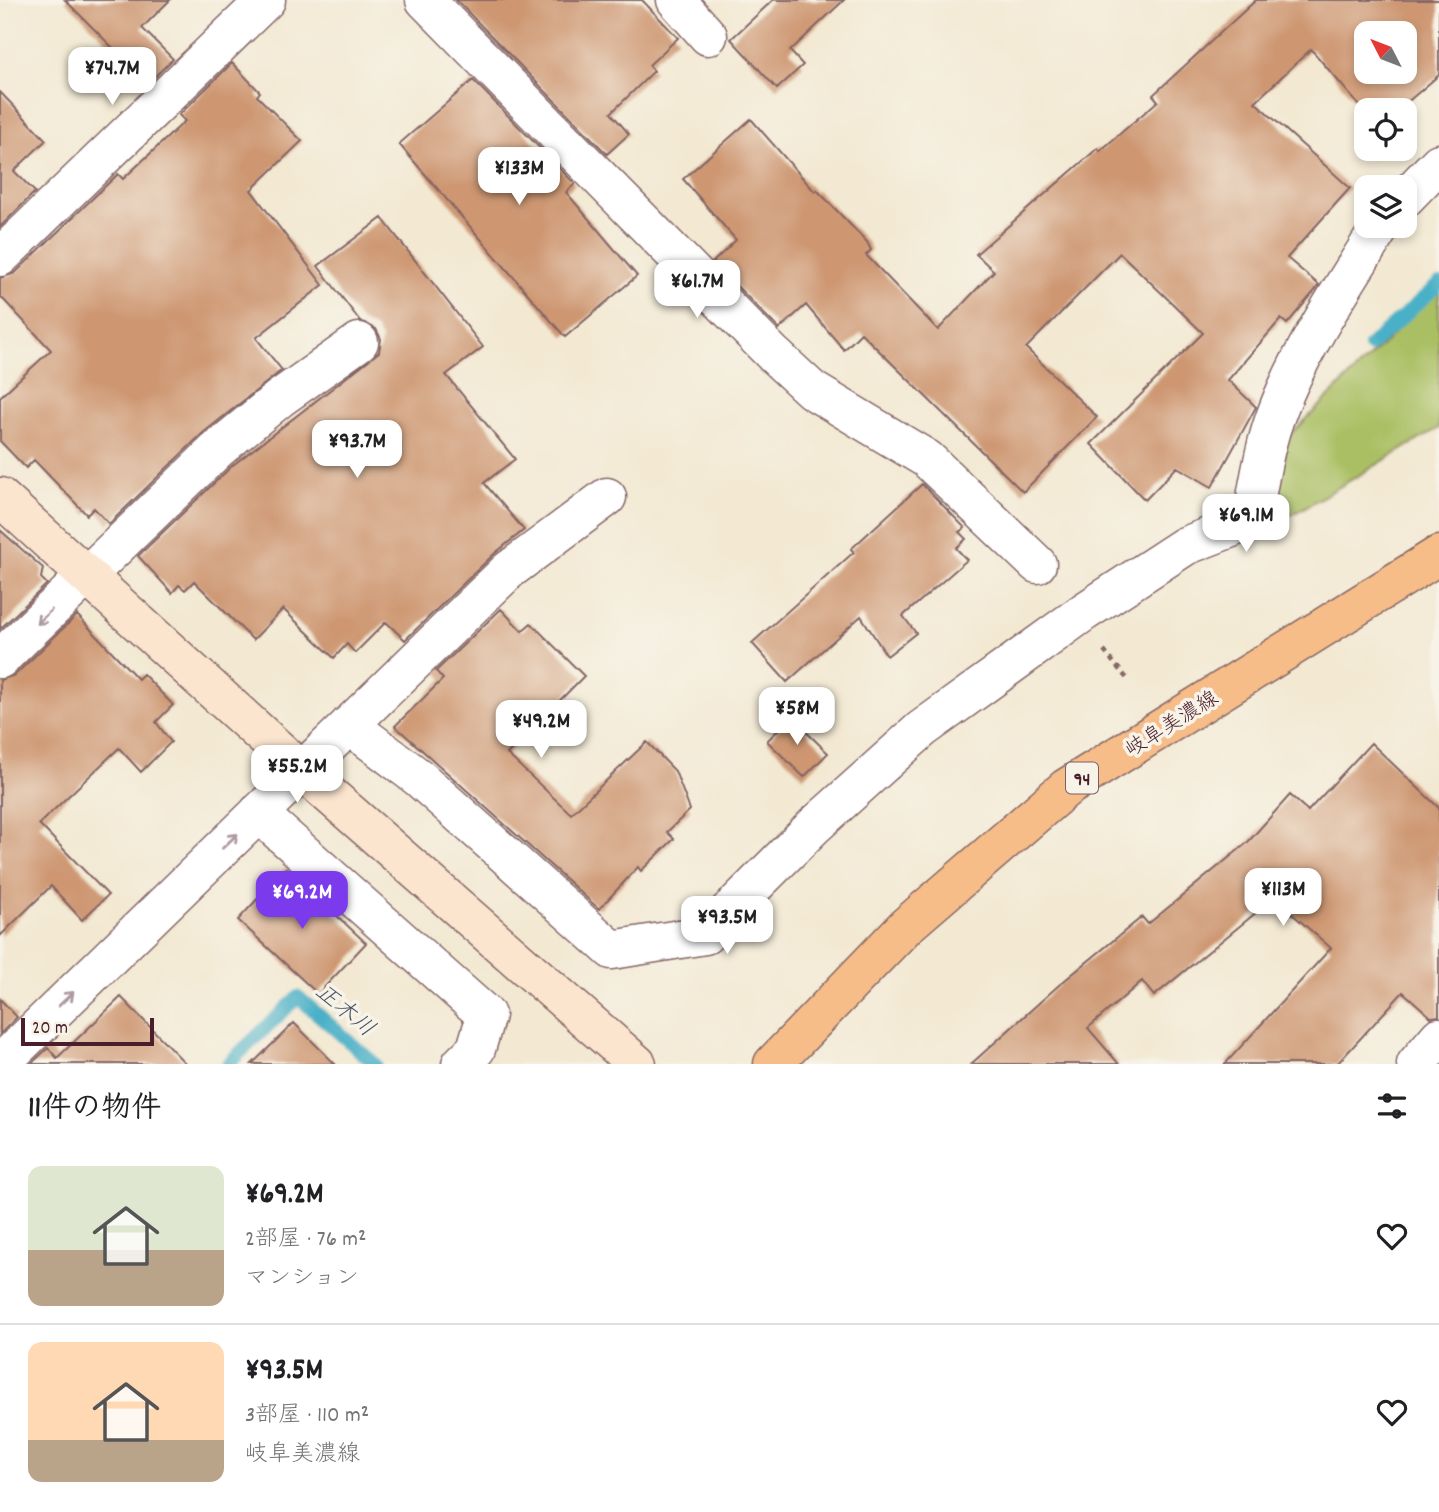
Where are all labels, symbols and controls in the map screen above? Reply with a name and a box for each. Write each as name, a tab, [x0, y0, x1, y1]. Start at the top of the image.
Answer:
north arrow	[1354, 21, 1418, 84]
map controls	[1354, 21, 1417, 238]
pin: ¥74.7M	[55, 48, 169, 107]
text: ¥74.7M	[84, 53, 140, 86]
button: locate	[1354, 98, 1417, 161]
pin: ¥133M	[470, 148, 568, 207]
text: ¥133M	[494, 153, 544, 186]
button: layers	[1354, 175, 1417, 238]
pin: ¥61.7M	[640, 260, 754, 320]
text: ¥61.7M	[670, 266, 724, 299]
pin: ¥93.7M	[300, 420, 414, 480]
text: ¥93.7M	[328, 426, 386, 459]
pin: ¥69.1M	[1189, 494, 1303, 554]
text: ¥69.1M	[1218, 500, 1274, 533]
one-way arrow	[36, 608, 53, 625]
street label: 岐阜美濃線	[1120, 685, 1225, 766]
pin: ¥58M	[756, 688, 838, 747]
text: ¥58M	[775, 693, 819, 726]
pin: ¥49.2M	[484, 700, 598, 760]
text: ¥49.2M	[512, 706, 570, 739]
pin: ¥55.2M	[240, 746, 354, 805]
text: ¥55.2M	[267, 751, 327, 784]
road number: 94	[1066, 762, 1098, 793]
one-way arrow	[221, 832, 238, 849]
pin: ¥113M	[1234, 869, 1332, 928]
pin: ¥69.2M	[245, 872, 359, 931]
text: ¥113M	[1261, 874, 1305, 907]
text: ¥69.2M	[272, 877, 332, 910]
pin: ¥93.5M	[670, 897, 784, 956]
text: ¥93.5M	[697, 902, 757, 935]
water label: 正木川	[307, 977, 381, 1046]
one-way arrow	[58, 991, 75, 1008]
scale bar	[21, 1015, 154, 1047]
text: 20 m	[32, 1016, 68, 1043]
icon: filters	[1373, 1087, 1411, 1125]
text: 11件の物件	[28, 1089, 161, 1132]
text: ¥69.2M	[245, 1175, 324, 1218]
icon: home	[84, 1194, 168, 1278]
icon: heart	[1373, 1217, 1411, 1255]
text: 2部屋 · 76 m²	[245, 1224, 366, 1257]
text: マンション	[245, 1263, 359, 1296]
text: ¥93.5M	[245, 1351, 323, 1394]
icon: home	[84, 1370, 168, 1454]
icon: heart	[1373, 1393, 1411, 1431]
text: 3部屋 · 110 m²	[245, 1400, 369, 1433]
text: 岐阜美濃線	[245, 1439, 360, 1472]

